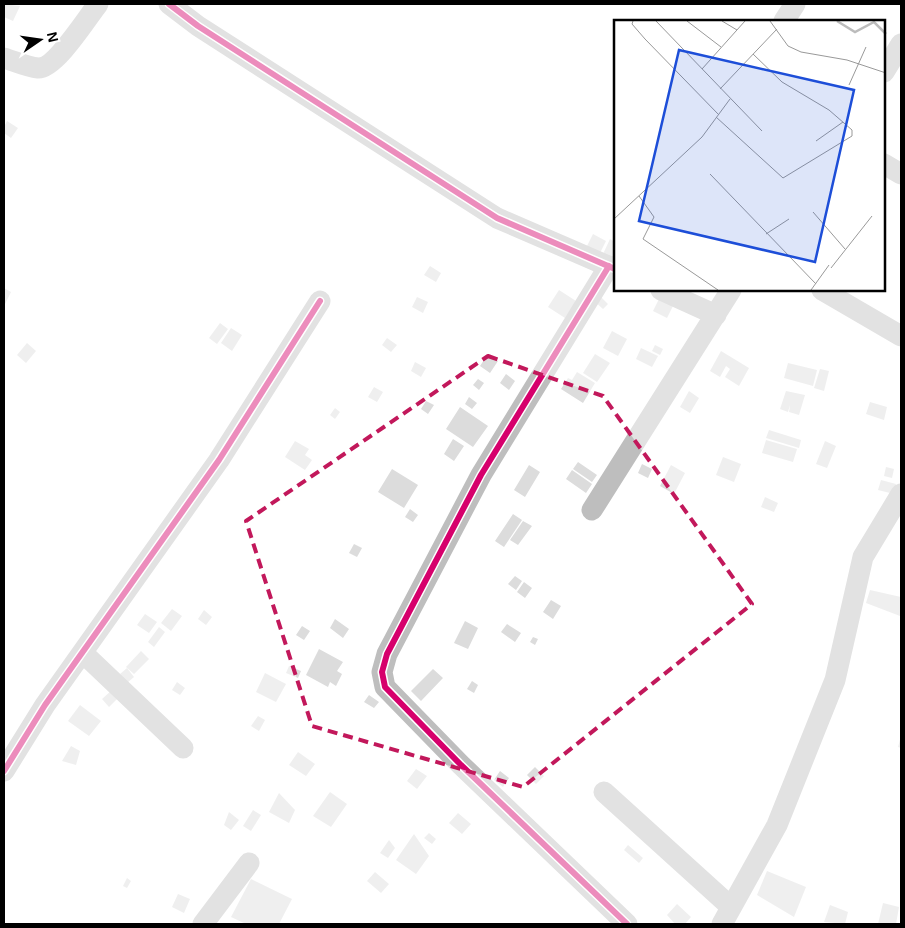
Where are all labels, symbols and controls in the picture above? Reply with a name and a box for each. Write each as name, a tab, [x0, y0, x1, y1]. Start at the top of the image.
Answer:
north arrow	[15, 15, 65, 65]
inset map	[614, 20, 885, 291]
text: N	[44, 30, 62, 44]

